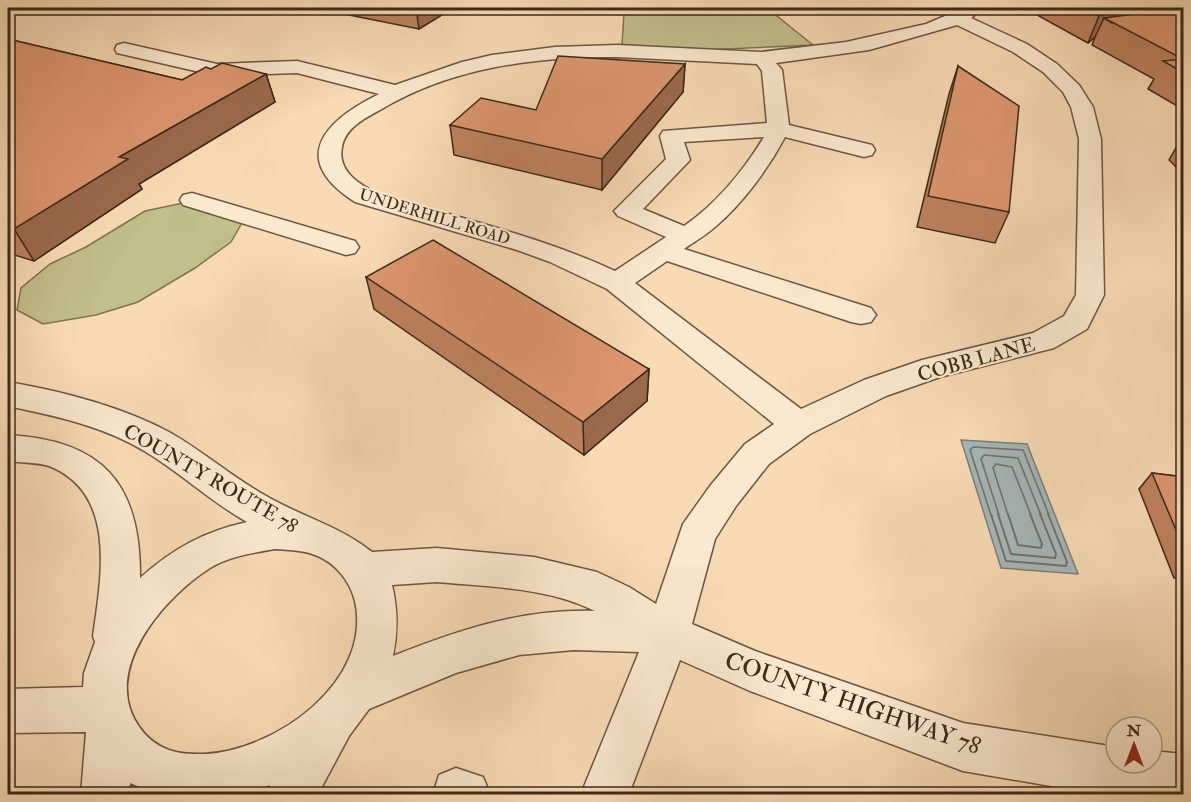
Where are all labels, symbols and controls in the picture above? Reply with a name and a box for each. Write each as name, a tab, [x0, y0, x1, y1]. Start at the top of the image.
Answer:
street label: UNDERHILL ROAD	[357, 184, 513, 249]
street label: COBB LANE	[914, 332, 1038, 387]
street label: COUNTY ROUTE 78	[119, 418, 302, 539]
street label: COUNTY HIGHWAY 78	[721, 645, 985, 762]
north arrow	[1104, 715, 1164, 775]
text: N	[1126, 721, 1142, 741]

